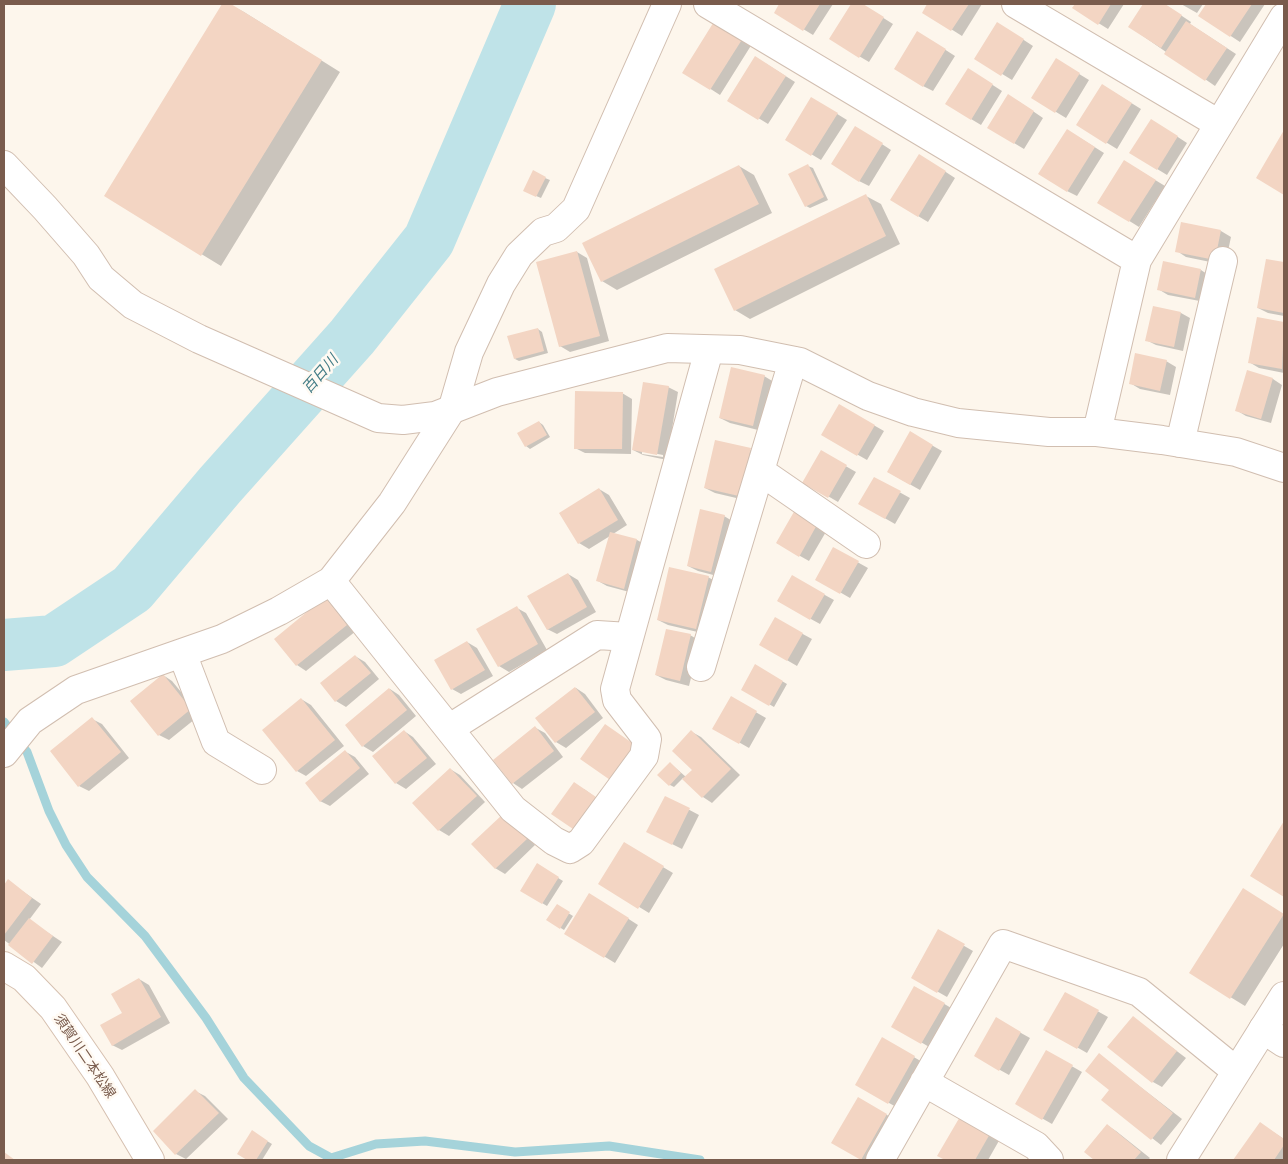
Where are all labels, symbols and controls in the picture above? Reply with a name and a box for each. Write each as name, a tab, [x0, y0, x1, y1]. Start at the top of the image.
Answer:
water label: 百日川	[298, 351, 342, 397]
street label: 須賀川二本松線	[51, 1011, 119, 1101]

